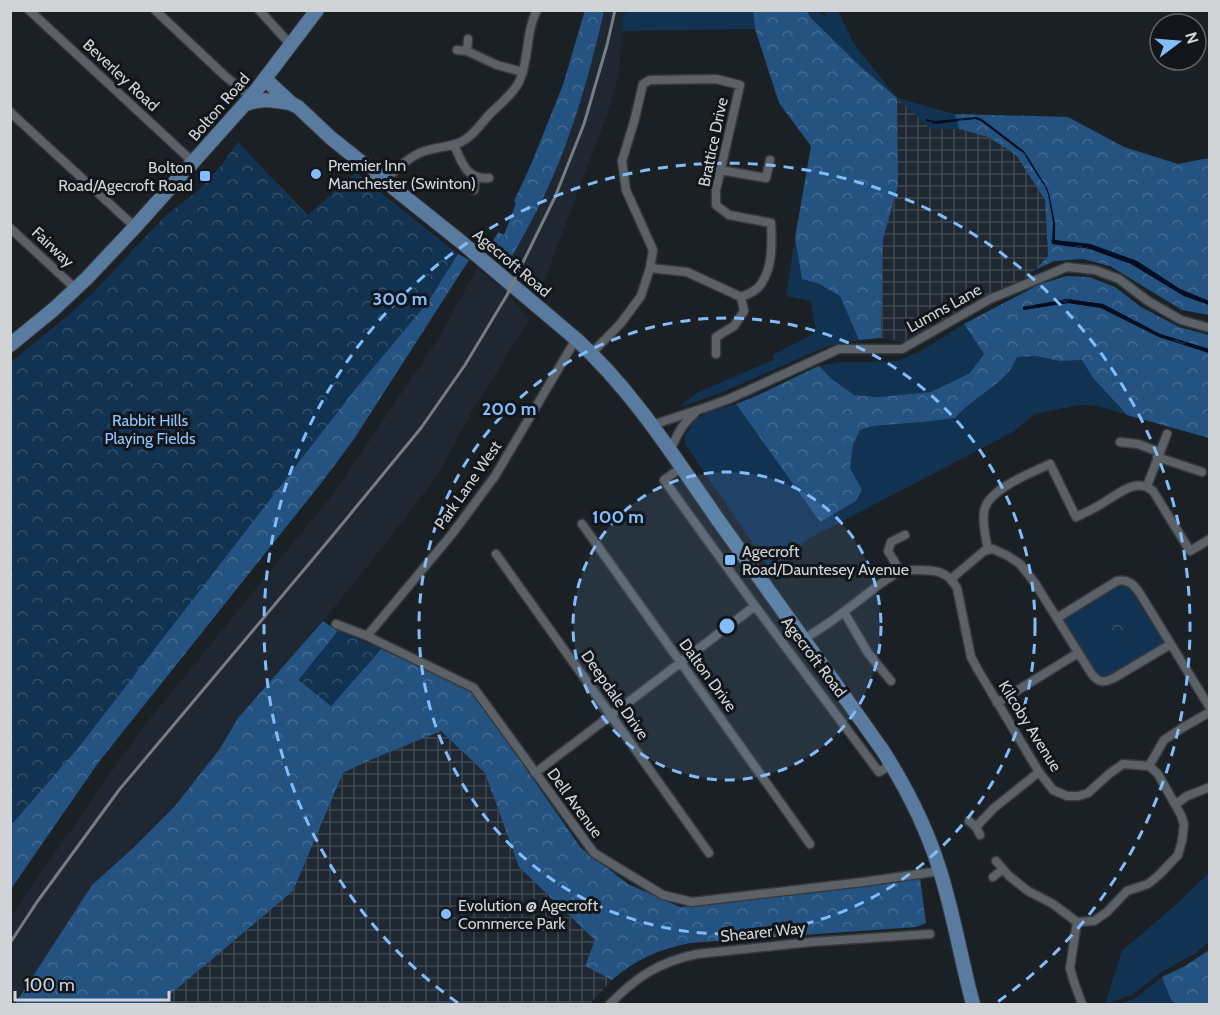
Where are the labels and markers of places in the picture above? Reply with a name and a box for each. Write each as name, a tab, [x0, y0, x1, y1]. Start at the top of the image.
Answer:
place label: Premier Inn Manchester (Swinton)	[328, 156, 476, 193]
place label: Bolton Road/Agecroft Road	[58, 158, 193, 195]
marker: Premier Inn Manchester (Swinton)	[309, 167, 323, 181]
marker: Bolton Road/Agecroft Road	[198, 169, 212, 183]
place label: Agecroft Road/Dauntesey Avenue	[742, 542, 909, 579]
marker: Agecroft Road/Dauntesey Avenue	[723, 553, 737, 567]
centre of rings	[717, 616, 737, 636]
place label: Evolution @ Agecroft Commerce Park	[458, 896, 599, 933]
marker: Evolution @ Agecroft Commerce Park	[439, 907, 453, 921]

